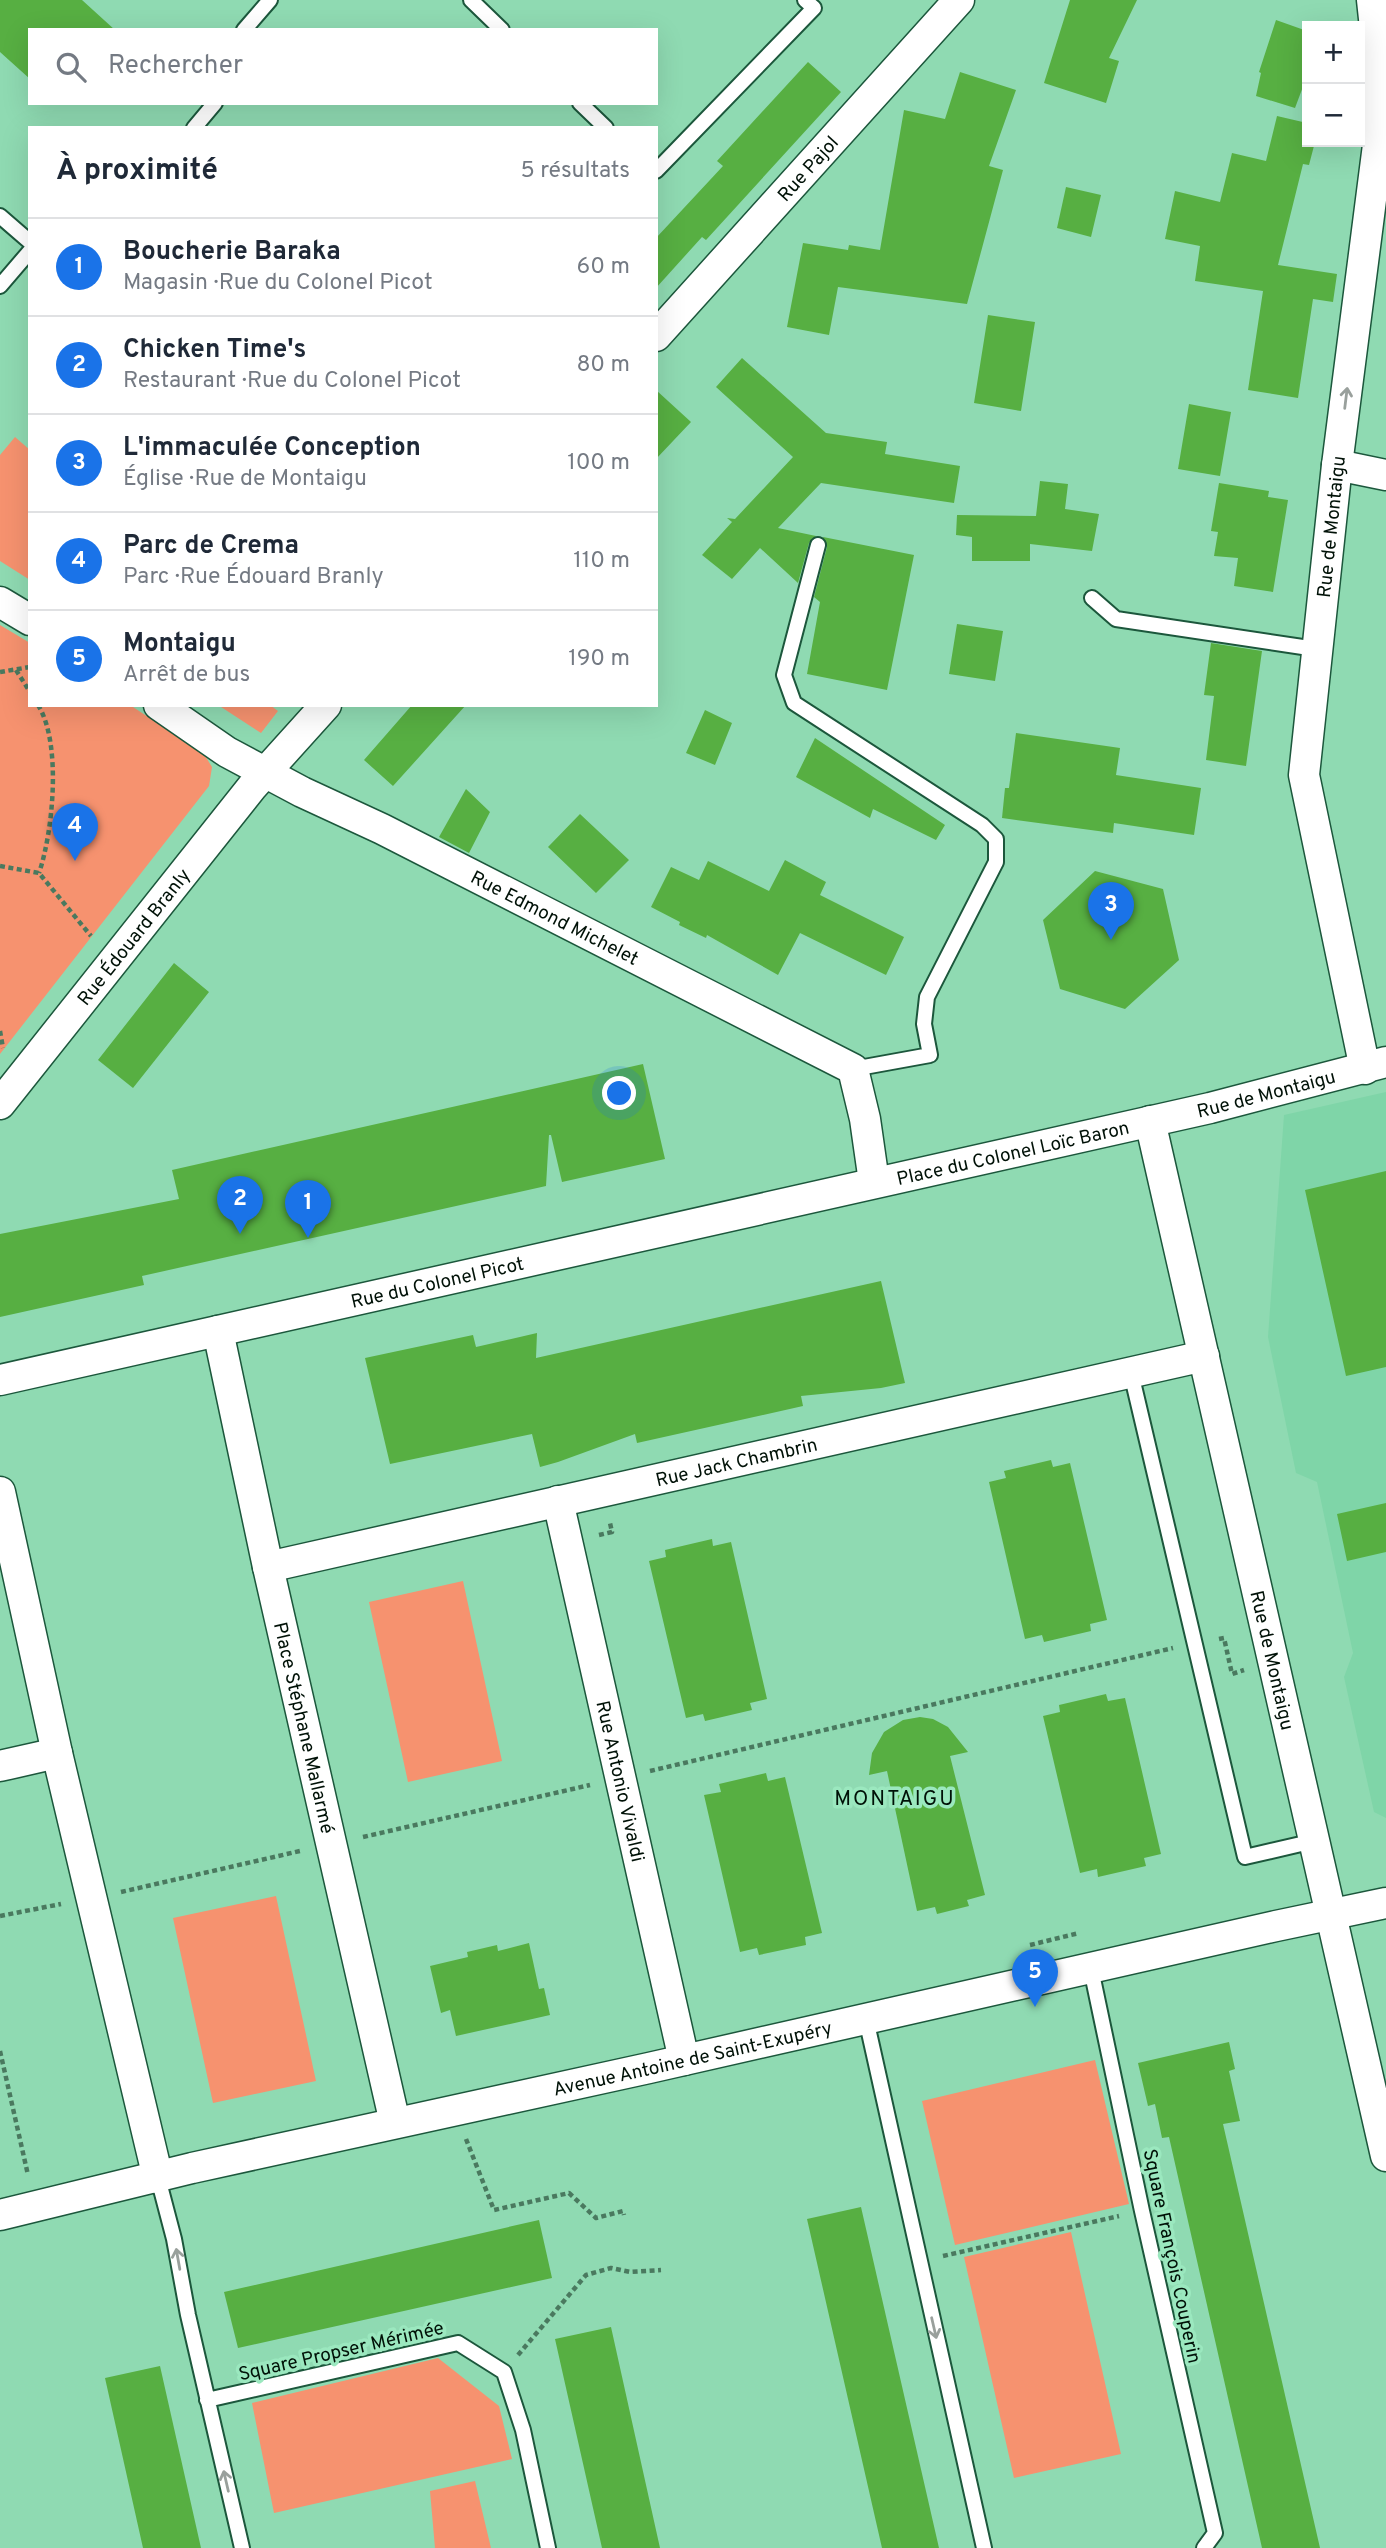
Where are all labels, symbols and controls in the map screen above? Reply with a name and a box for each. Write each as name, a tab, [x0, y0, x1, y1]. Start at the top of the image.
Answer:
map controls	[1302, 21, 1365, 147]
button: +	[1302, 21, 1365, 84]
search box	[28, 28, 658, 105]
icon: search	[52, 48, 90, 86]
text: Rechercher	[108, 50, 243, 83]
button: −	[1302, 84, 1365, 147]
street label: Rue Pajol	[773, 132, 845, 207]
text: À proximité	[56, 153, 218, 190]
text: 5 résultats	[521, 157, 630, 186]
text: Boucherie Baraka	[123, 236, 341, 269]
text: 1	[74, 253, 84, 282]
text: 60 m	[577, 253, 630, 282]
text: Magasin · Rue du Colonel Picot	[123, 269, 433, 298]
text: Chicken Time's	[123, 334, 306, 367]
text: 2	[72, 351, 86, 380]
text: 80 m	[577, 351, 630, 380]
text: Restaurant · Rue du Colonel Picot	[123, 367, 461, 396]
one-way arrow	[1339, 387, 1352, 410]
text: L'immaculée Conception	[123, 432, 421, 465]
text: 3	[72, 449, 86, 478]
text: 100 m	[567, 449, 630, 478]
street label: Rue de Montaigu	[1313, 455, 1352, 599]
text: Église · Rue de Montaigu	[123, 465, 367, 494]
text: Parc de Crema	[123, 530, 299, 563]
text: 4	[72, 547, 86, 576]
text: 110 m	[573, 547, 630, 576]
text: Parc · Rue Édouard Branly	[123, 563, 384, 592]
text: Montaigu	[123, 628, 236, 661]
text: 5	[72, 645, 86, 674]
text: 190 m	[568, 645, 630, 674]
text: Arrêt de bus	[123, 661, 250, 690]
pin: 4	[52, 803, 98, 861]
street label: Rue Édouard Branly	[73, 864, 197, 1011]
street label: Rue Edmond Michelet	[466, 866, 642, 972]
pin: 3	[1088, 882, 1134, 940]
street label: Rue de Montaigu	[1195, 1066, 1338, 1125]
your location	[602, 1076, 636, 1110]
street label: Place du Colonel Loïc Baron	[895, 1117, 1132, 1192]
pin: 2	[217, 1176, 263, 1234]
pin: 1	[285, 1180, 331, 1238]
street label: Rue du Colonel Picot	[349, 1253, 526, 1315]
street label: Rue Jack Chambrin	[653, 1434, 820, 1493]
street label: Rue de Montaigu	[1243, 1588, 1299, 1733]
street label: Place Stéphane Mallarmé	[267, 1620, 339, 1836]
street label: Rue Antonio Vivaldi	[589, 1698, 649, 1864]
district label: MONTAIGU	[834, 1786, 956, 1813]
pin: 5	[1012, 1949, 1058, 2007]
street label: Avenue Antoine de Saint-Exupéry	[551, 2017, 835, 2103]
street label: Square François Couperin	[1137, 2147, 1205, 2366]
one-way arrow	[171, 2248, 184, 2271]
one-way arrow	[928, 2316, 941, 2339]
street label: Square Propser Mérimée	[237, 2317, 446, 2387]
one-way arrow	[219, 2471, 232, 2493]

